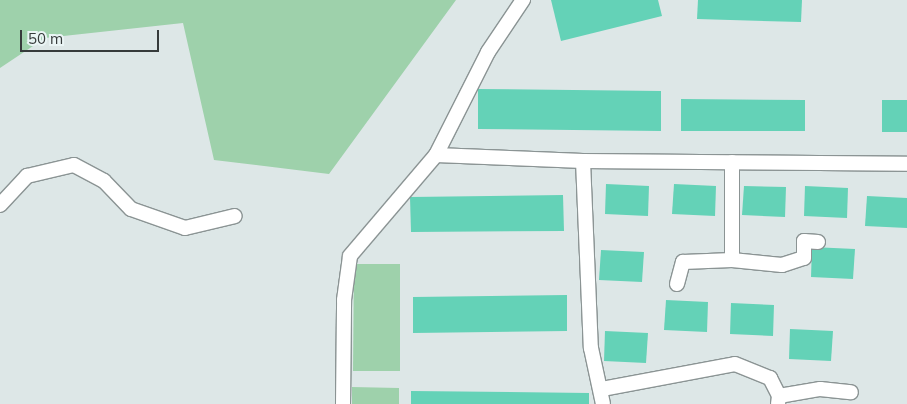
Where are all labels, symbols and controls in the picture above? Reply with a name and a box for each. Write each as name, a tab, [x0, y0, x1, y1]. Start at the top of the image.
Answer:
scale bar	[22, 20, 161, 52]
text: 50 m	[28, 29, 63, 48]

